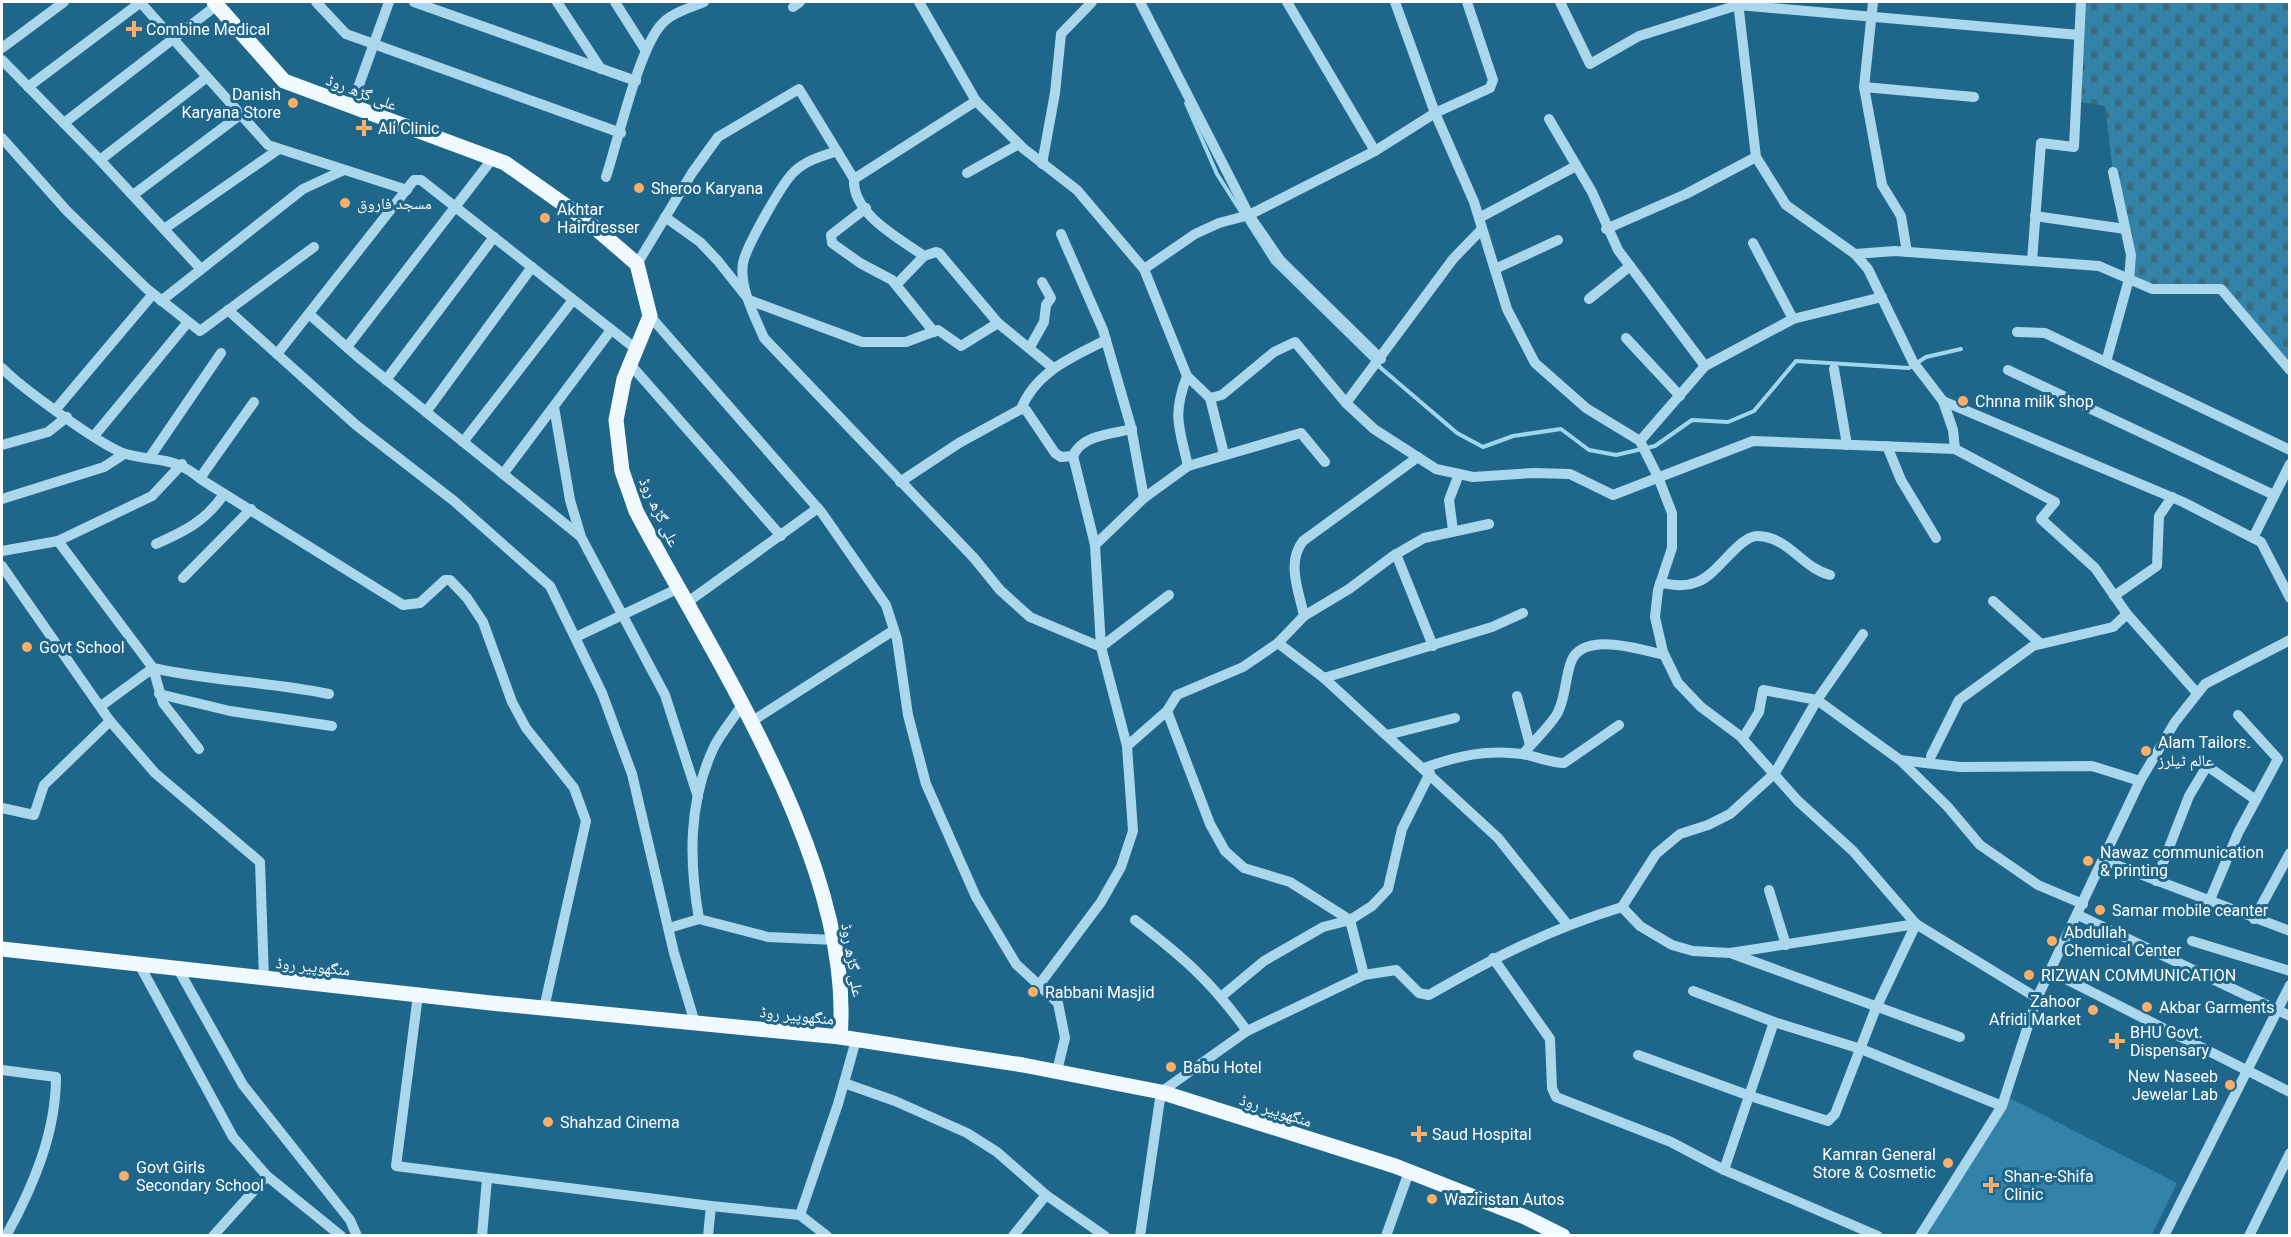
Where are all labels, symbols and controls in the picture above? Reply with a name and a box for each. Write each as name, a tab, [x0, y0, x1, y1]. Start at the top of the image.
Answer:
place label: Combine Medical	[146, 20, 270, 39]
marker: Combine Medical	[127, 22, 141, 36]
street label: علی گڑھ روڈ	[323, 70, 400, 116]
place label: Danish Karyana Store	[182, 85, 281, 122]
marker: Danish Karyana Store	[286, 96, 300, 110]
marker: Ali Clinic	[355, 119, 373, 137]
place label: Ali Clinic	[378, 119, 439, 138]
place label: Sheroo Karyana	[651, 179, 763, 198]
marker: Sheroo Karyana	[632, 181, 646, 195]
place label: مسجد فاروق	[357, 194, 432, 214]
marker: مسجد فاروق	[338, 196, 352, 210]
place label: Akhtar Hairdresser	[557, 200, 640, 237]
marker: Akhtar Hairdresser	[538, 211, 552, 225]
place label: Chnna milk shop	[1975, 392, 2094, 411]
marker: Chnna milk shop	[1956, 394, 1970, 408]
street label: علی گڑھ روڈ	[634, 474, 684, 550]
place label: Govt School	[39, 638, 125, 657]
marker: Govt School	[20, 640, 34, 654]
place label: Alam Tailors۔ عالم ٹیلرز	[2157, 733, 2251, 771]
marker: Alam Tailors۔ عالم ٹیلرز	[2139, 744, 2153, 758]
place label: Nawaz communication & printing	[2100, 843, 2264, 880]
marker: Nawaz communication & printing	[2081, 854, 2095, 868]
place label: Samar mobile ceanter	[2112, 901, 2269, 920]
marker: Samar mobile ceanter	[2093, 903, 2107, 917]
street label: علی گڑھ روڈ	[836, 922, 868, 998]
place label: Abdullah Chemical Center	[2064, 923, 2182, 960]
marker: Abdullah Chemical Center	[2045, 934, 2059, 948]
street label: منگھوپیر روڈ	[275, 953, 351, 980]
place label: RIZWAN COMMUNICATION	[2041, 966, 2236, 985]
marker: RIZWAN COMMUNICATION	[2022, 968, 2036, 982]
place label: Rabbani Masjid	[1045, 983, 1155, 1002]
marker: Rabbani Masjid	[1026, 985, 1040, 999]
place label: Zahoor Afridi Market	[1989, 992, 2082, 1029]
place label: Akbar Garments	[2159, 998, 2275, 1017]
marker: Akbar Garments	[2140, 1000, 2154, 1014]
street label: منگھوپیر روڈ	[759, 1002, 835, 1029]
marker: Zahoor Afridi Market	[2086, 1003, 2100, 1017]
place label: BHU Govt. Dispensary	[2130, 1023, 2209, 1060]
marker: BHU Govt. Dispensary	[2108, 1032, 2126, 1050]
place label: Babu Hotel	[1183, 1058, 1262, 1077]
marker: Babu Hotel	[1164, 1060, 1178, 1074]
place label: New Naseeb Jewelar Lab	[2128, 1067, 2218, 1104]
marker: New Naseeb Jewelar Lab	[2223, 1078, 2237, 1092]
street label: منگھوپیر روڈ	[1237, 1090, 1314, 1131]
place label: Shahzad Cinema	[560, 1113, 680, 1132]
marker: Shahzad Cinema	[541, 1115, 555, 1129]
marker: Saud Hospital	[1410, 1125, 1428, 1143]
place label: Saud Hospital	[1432, 1125, 1532, 1144]
place label: Kamran General Store & Cosmetic	[1813, 1145, 1936, 1182]
marker: Kamran General Store & Cosmetic	[1941, 1156, 1955, 1170]
place label: Govt Girls Secondary School	[136, 1158, 264, 1195]
place label: Shan-e-Shifa Clinic	[2004, 1167, 2094, 1204]
marker: Govt Girls Secondary School	[117, 1169, 131, 1183]
marker: Shan-e-Shifa Clinic	[1982, 1176, 2000, 1194]
place label: Waziristan Autos	[1444, 1190, 1564, 1209]
marker: Waziristan Autos	[1425, 1192, 1439, 1206]

